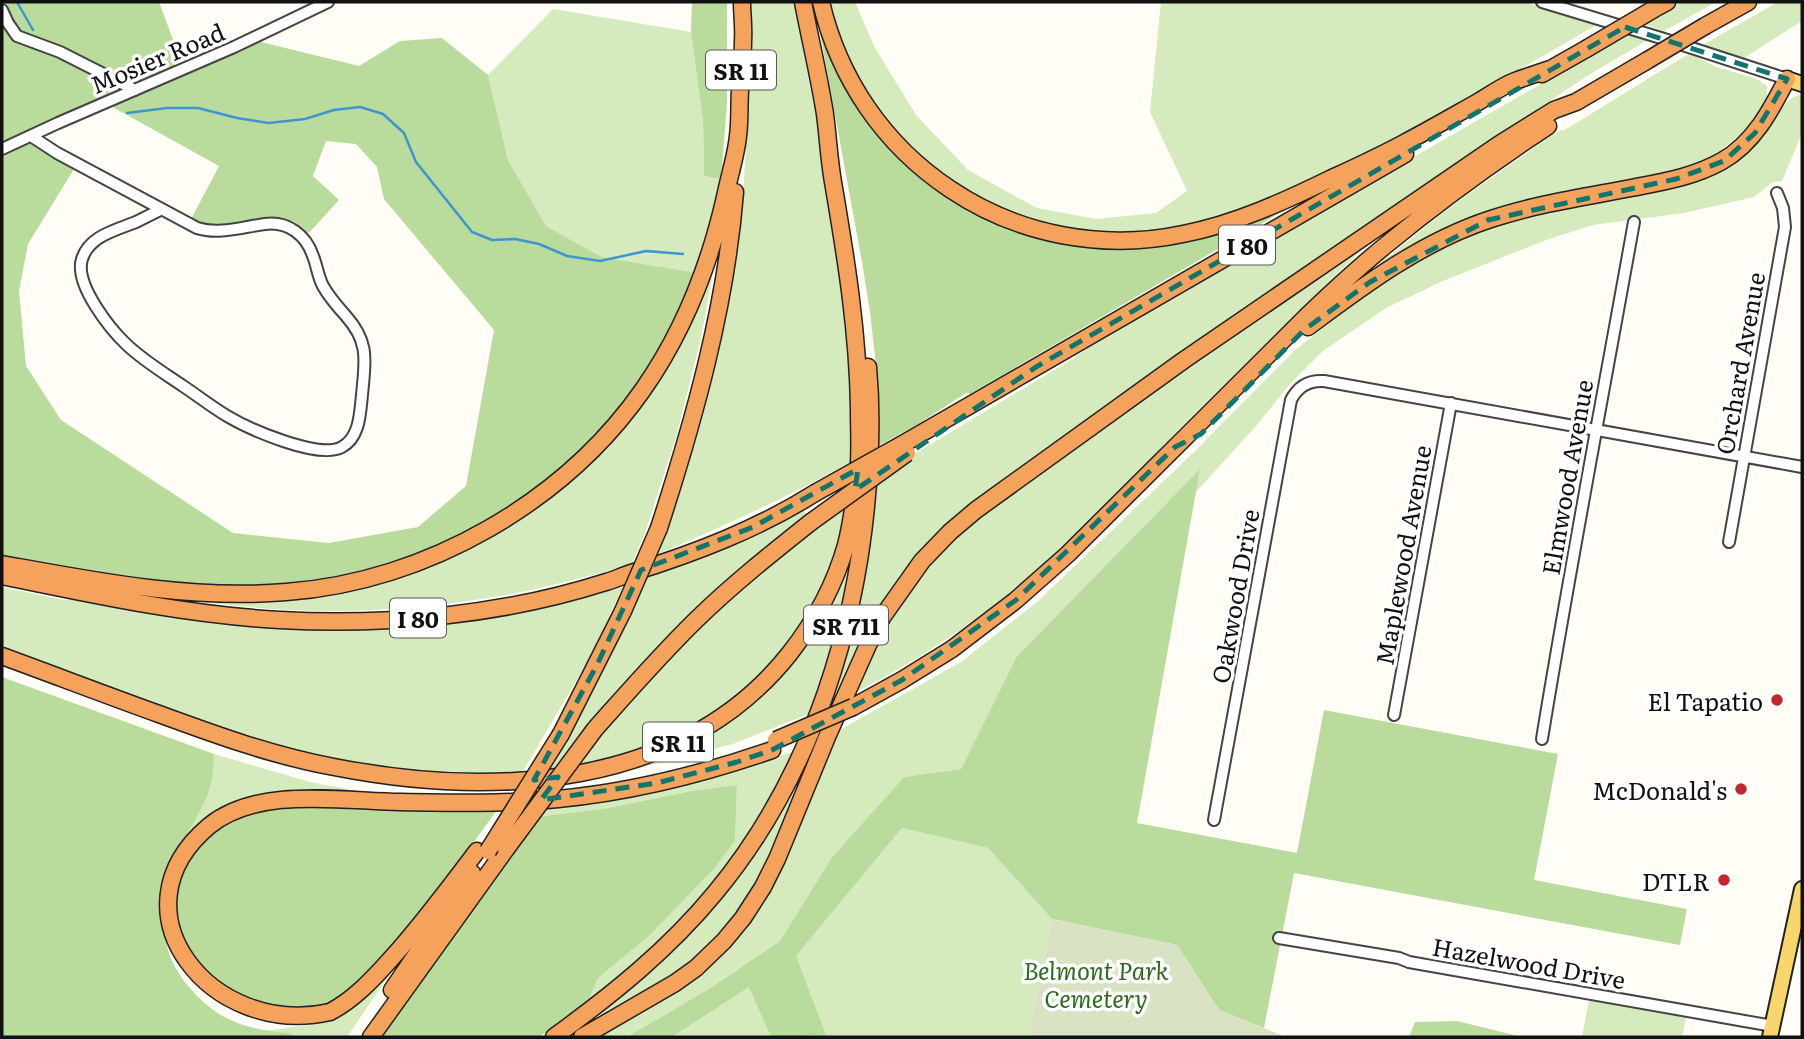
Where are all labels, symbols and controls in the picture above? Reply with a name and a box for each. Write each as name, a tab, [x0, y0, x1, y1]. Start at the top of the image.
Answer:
street label: Mosier Road	[84, 13, 230, 101]
road number: SR 11	[706, 50, 776, 90]
road number: I 80	[1219, 226, 1275, 264]
street label: Orchard Avenue	[1706, 269, 1772, 457]
street label: Elmwood Avenue	[1532, 377, 1600, 577]
street label: Maplewood Avenue	[1365, 442, 1439, 668]
street label: Oakwood Drive	[1201, 506, 1267, 686]
road number: I 80	[390, 598, 446, 638]
road number: SR 711	[804, 606, 888, 645]
place label: El Tapatio	[1647, 683, 1763, 718]
marker: El Tapatio	[1769, 692, 1785, 708]
road number: SR 11	[643, 722, 713, 762]
place label: McDonald's	[1592, 772, 1727, 807]
marker: McDonald's	[1733, 781, 1749, 797]
place label: DTLR	[1642, 863, 1710, 898]
marker: DTLR	[1716, 872, 1732, 888]
street label: Hazelwood Drive	[1430, 928, 1628, 996]
park label: Belmont Park Cemetery	[1023, 952, 1170, 1015]

